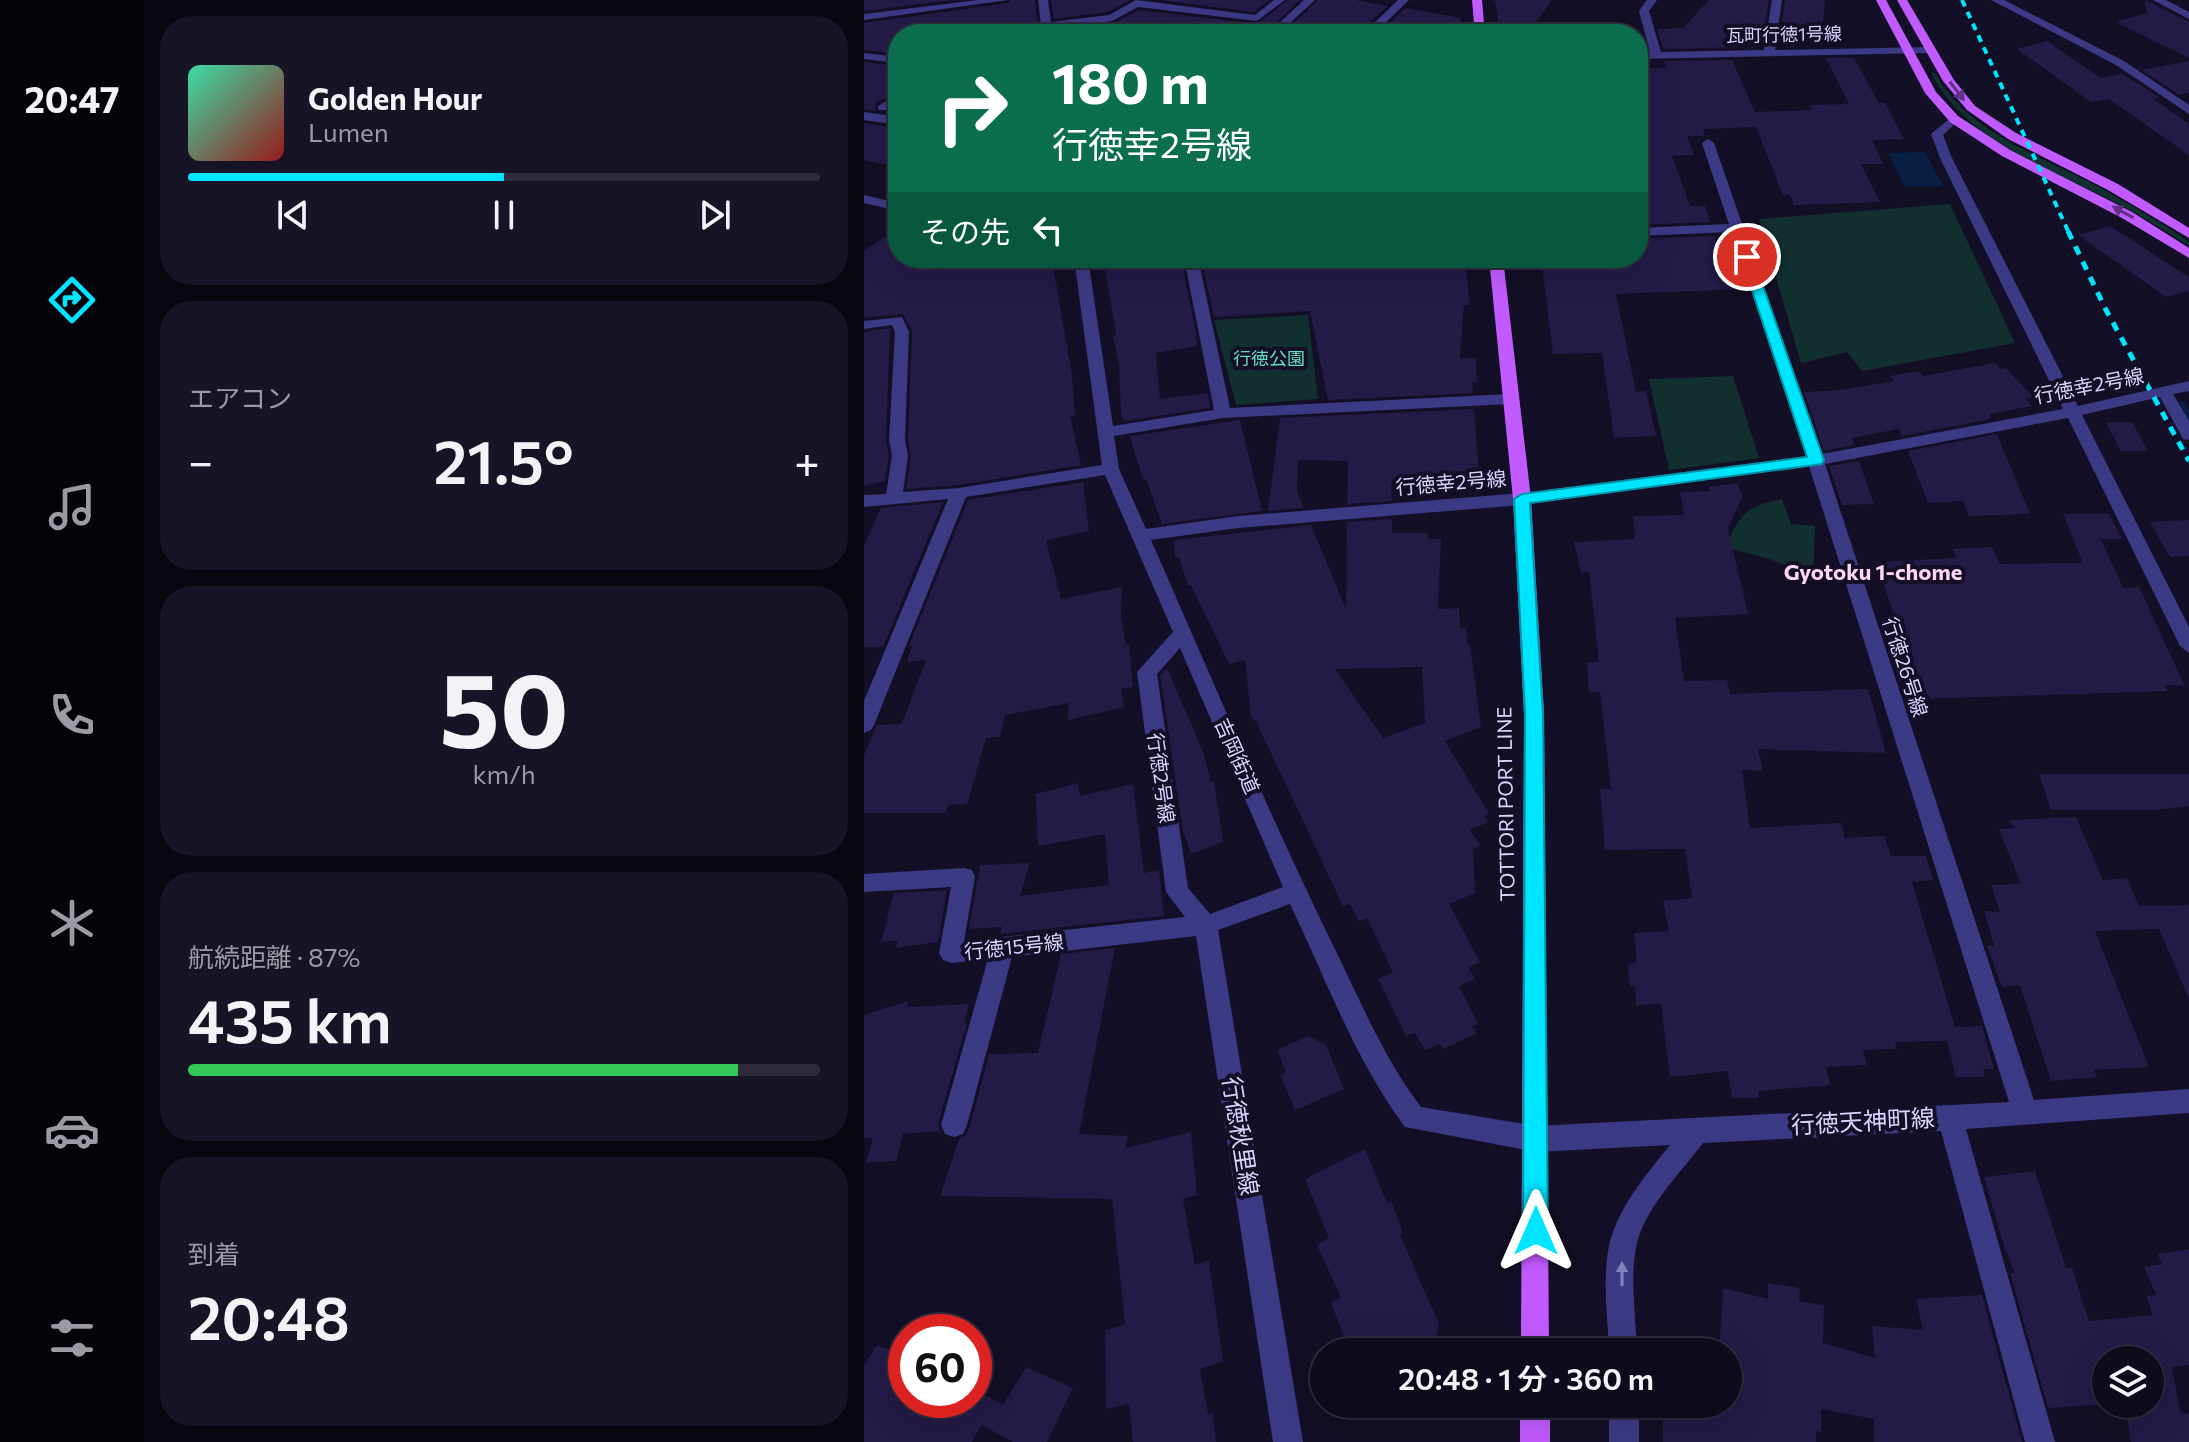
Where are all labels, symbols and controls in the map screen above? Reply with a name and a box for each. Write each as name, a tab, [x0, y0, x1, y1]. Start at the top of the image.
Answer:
street label: 瓦町行徳1号線	[1726, 22, 1842, 46]
text: 180 m	[1052, 47, 1209, 116]
icon: right	[920, 56, 1024, 160]
text: 20:47	[25, 76, 119, 120]
text: Golden Hour	[308, 79, 482, 116]
one-way arrow	[1948, 81, 1964, 101]
text: Lumen	[308, 116, 389, 147]
text: 行徳幸2号線	[1052, 121, 1252, 165]
icon: previous	[271, 193, 315, 237]
icon: pause	[482, 193, 526, 237]
icon: next	[693, 193, 737, 237]
one-way arrow	[2112, 205, 2134, 219]
icon: left	[1026, 208, 1070, 252]
text: その先	[920, 212, 1010, 249]
pin	[1713, 223, 1781, 291]
icon: arrive	[1725, 235, 1769, 279]
icon: directions	[44, 272, 100, 328]
park label: 行徳公園	[1233, 347, 1305, 369]
street label: 行徳幸2号線	[2032, 363, 2146, 407]
text: エアコン	[188, 382, 292, 413]
text: 21.5°	[433, 423, 574, 496]
text: −	[188, 433, 213, 487]
text: +	[794, 433, 820, 487]
street label: 行徳幸2号線	[1395, 465, 1507, 499]
icon: music	[44, 479, 100, 535]
district label: Gyotoku 1-chome	[1784, 558, 1962, 585]
street label: 行徳26号線	[1879, 614, 1933, 719]
text: 50	[439, 642, 569, 769]
icon: phone	[44, 687, 100, 743]
street label: TOTTORI PORT LINE	[1491, 707, 1519, 902]
street label: 吉岡街道	[1211, 714, 1265, 797]
street label: 行徳2号線	[1144, 731, 1180, 825]
text: km/h	[472, 758, 536, 789]
icon: climate	[44, 895, 100, 951]
street label: 行徳15号線	[963, 929, 1065, 963]
text: 航続距離 · 87%	[188, 941, 360, 972]
text: 435 km	[188, 982, 392, 1055]
street label: 行徳秋里線	[1218, 1074, 1265, 1197]
icon: car	[44, 1102, 100, 1158]
street label: 行徳天神町線	[1790, 1102, 1936, 1139]
position arrow	[1494, 1189, 1578, 1273]
text: 到着	[188, 1238, 240, 1269]
one-way arrow	[1616, 1261, 1629, 1286]
text: 20:48	[188, 1279, 350, 1352]
icon: filters	[44, 1310, 100, 1366]
speed limit sign: 60	[888, 1314, 992, 1418]
map controls	[2092, 1346, 2164, 1418]
button: layers	[2092, 1346, 2164, 1418]
text: 20:48 · 1 分 · 360 m	[1398, 1359, 1654, 1396]

